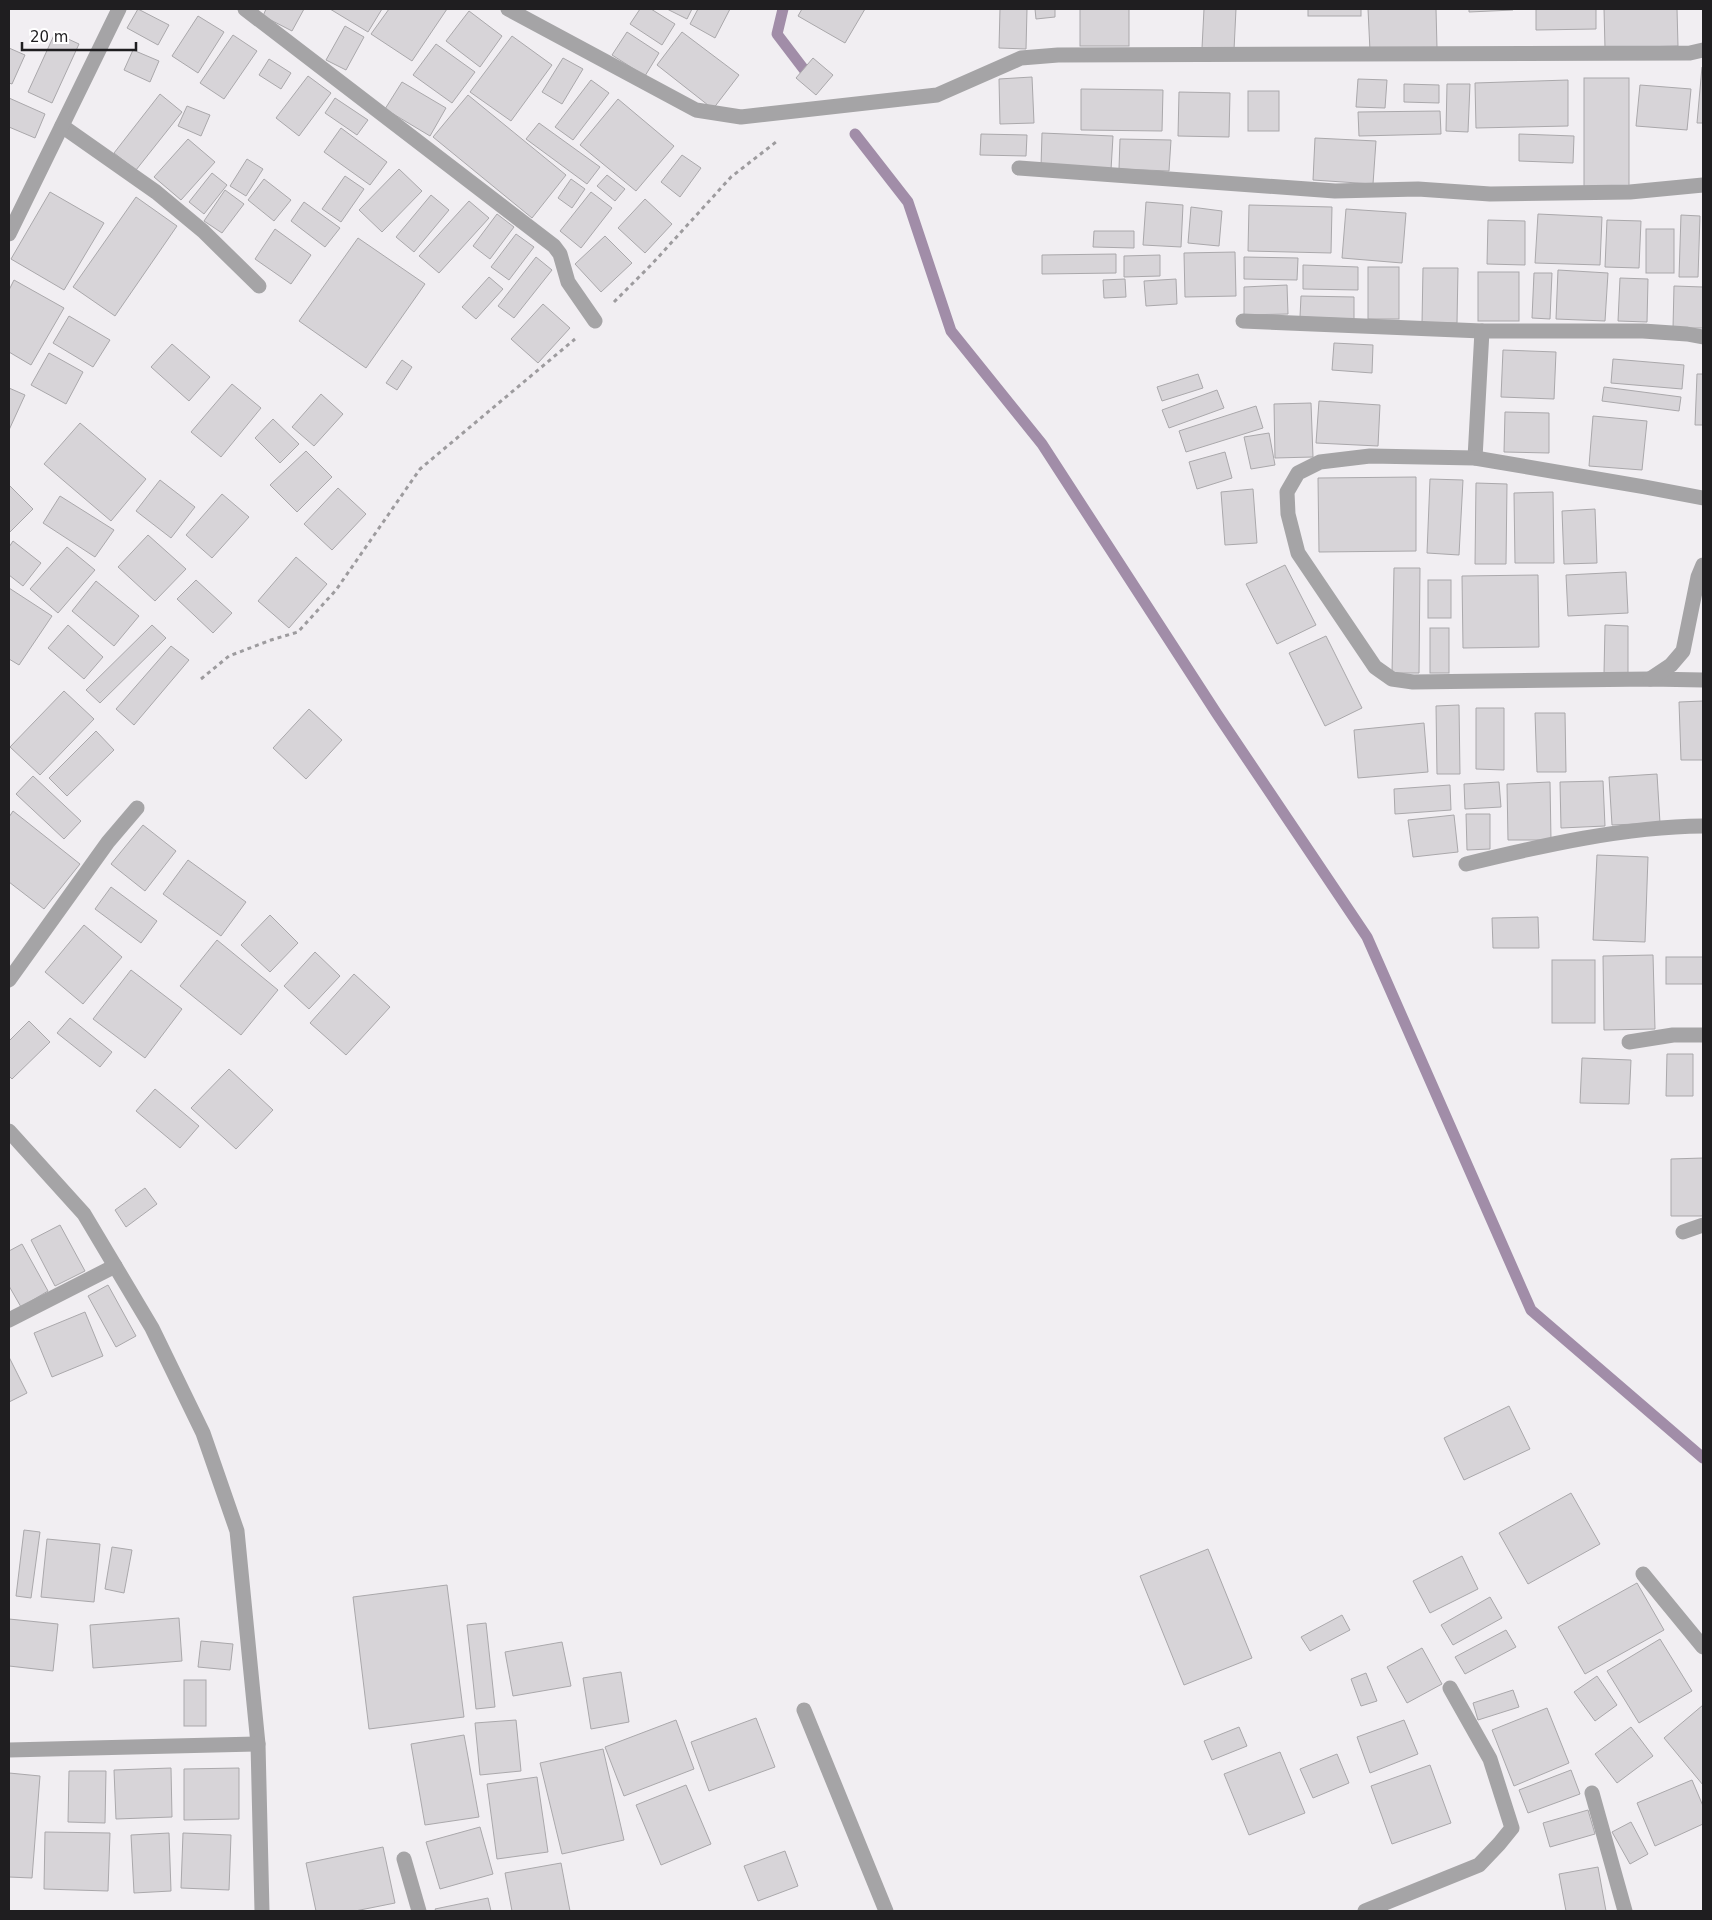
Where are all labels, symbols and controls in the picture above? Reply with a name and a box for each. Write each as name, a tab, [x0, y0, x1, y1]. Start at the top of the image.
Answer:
scale bar	[22, 20, 136, 52]
text: 20 m	[30, 28, 68, 46]

